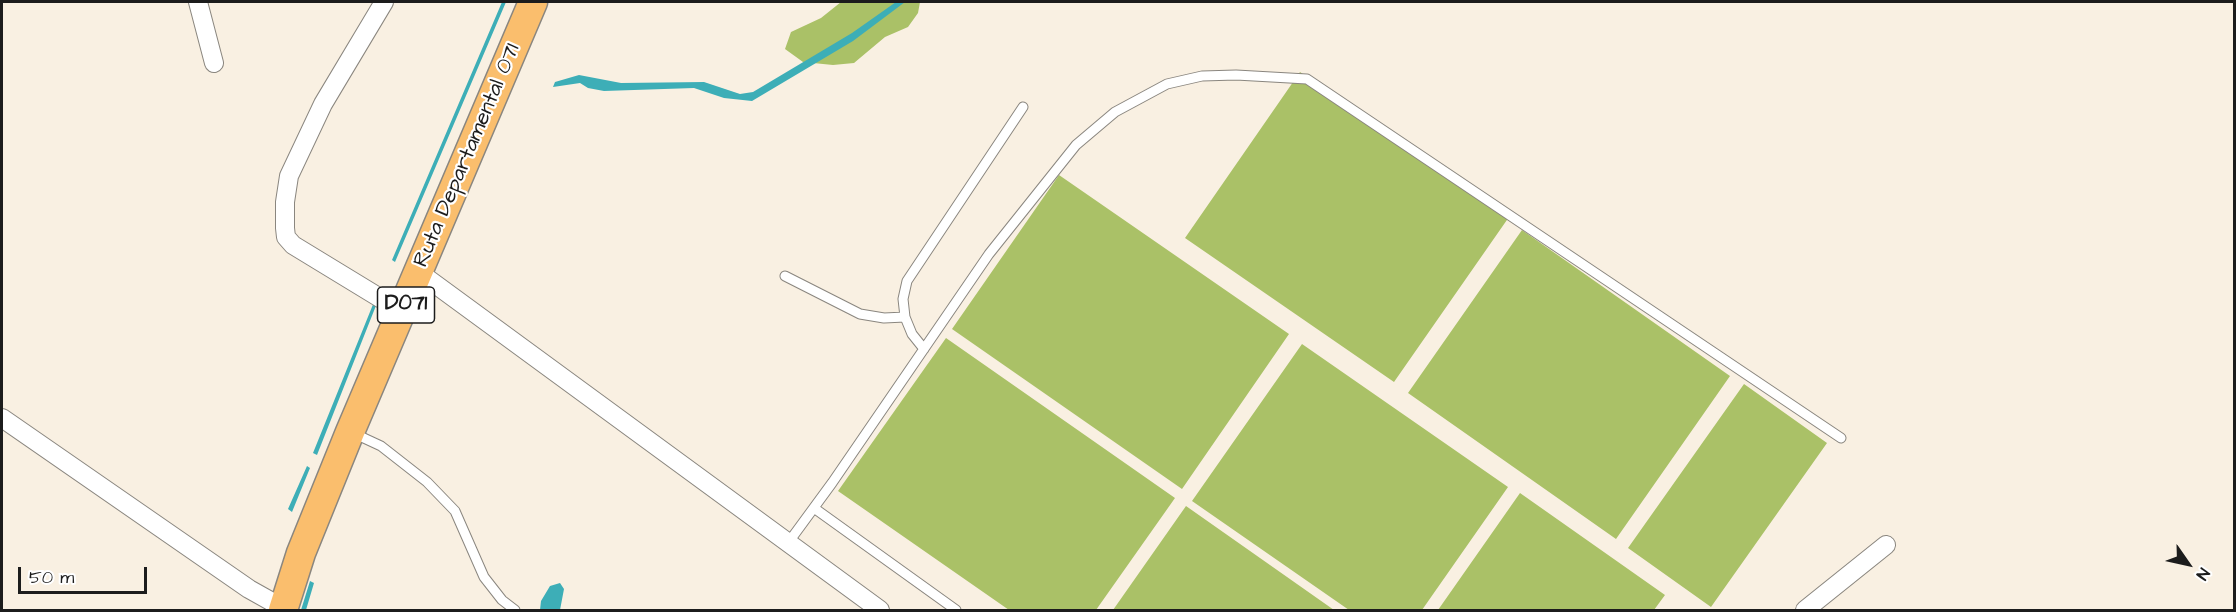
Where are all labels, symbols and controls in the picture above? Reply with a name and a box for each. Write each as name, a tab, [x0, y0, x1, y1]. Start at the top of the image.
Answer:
street label: Ruta Departamental 071	[409, 40, 527, 272]
road number: D071	[378, 287, 434, 323]
north arrow	[2158, 534, 2218, 594]
scale bar	[21, 555, 150, 593]
text: N	[2191, 564, 2215, 584]
text: 50 m	[29, 565, 74, 590]

